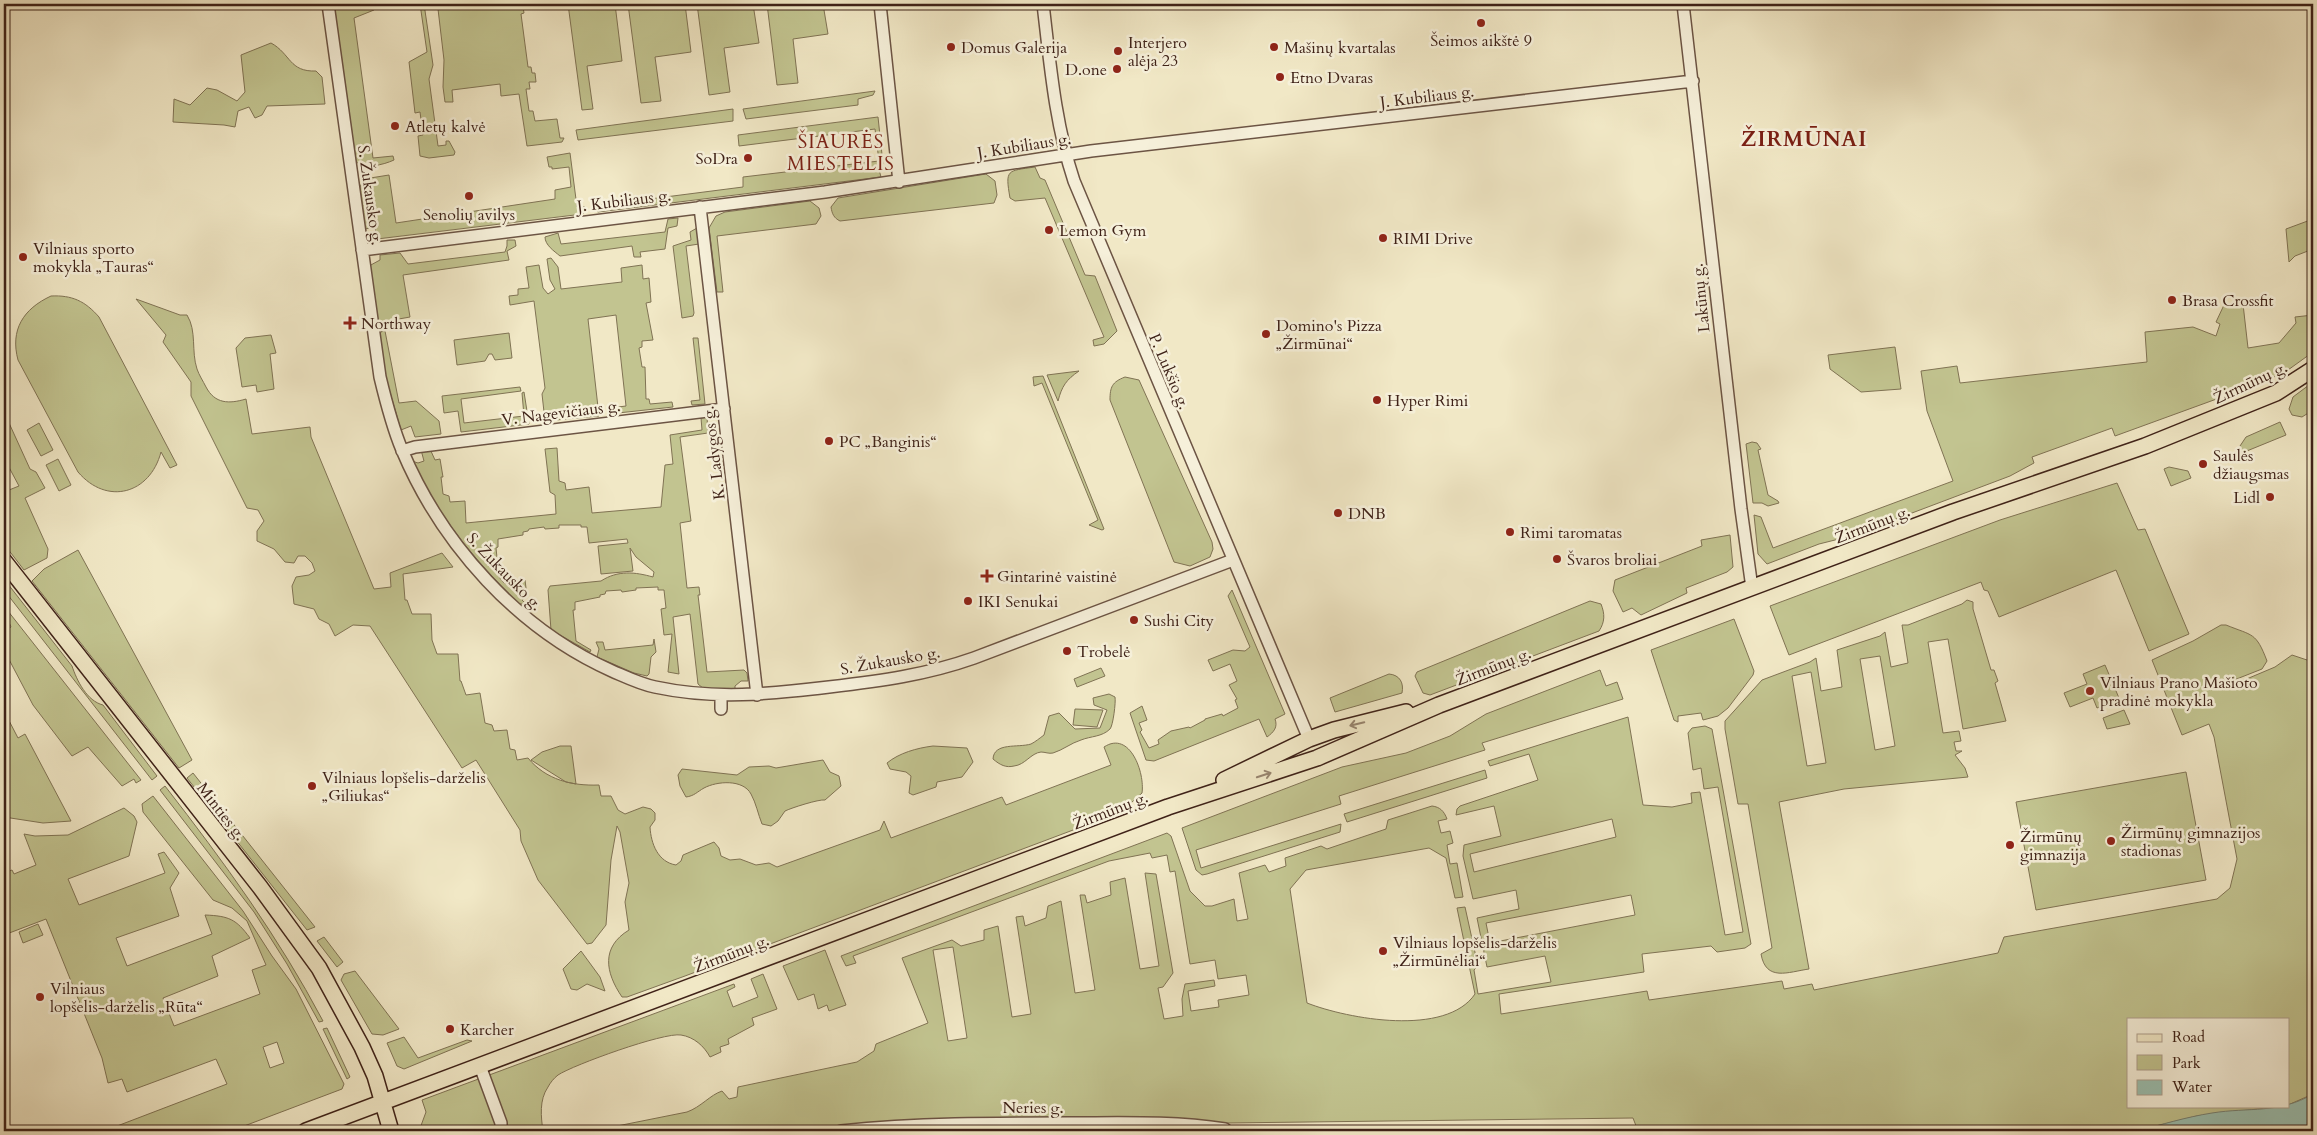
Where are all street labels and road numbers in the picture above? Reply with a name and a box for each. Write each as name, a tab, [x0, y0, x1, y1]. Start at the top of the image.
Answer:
street label: J. Kubiliaus g.	[1377, 80, 1475, 114]
street label: J. Kubiliaus g.	[974, 128, 1073, 165]
street label: S. Žukausko g.	[352, 144, 388, 247]
street label: J. Kubiliaus g.	[574, 184, 672, 218]
street label: Lakūnų g.	[1686, 262, 1716, 333]
street label: P. Lukšio g.	[1143, 330, 1195, 413]
street label: Žirmūnų g.	[2210, 356, 2291, 410]
street label: V. Nagevičiaus g.	[500, 395, 622, 431]
street label: K. Ladygos g.	[697, 405, 731, 501]
street label: Žirmūnų g.	[1831, 500, 1913, 549]
street label: S. Žukausko g.	[461, 528, 547, 616]
street label: S. Žukausko g.	[839, 641, 942, 681]
street label: Žirmūnų g.	[1452, 642, 1534, 691]
street label: Minties g.	[192, 778, 251, 845]
street label: Žirmūnų g.	[1069, 786, 1151, 835]
street label: Žirmūnų g.	[690, 929, 772, 978]
street label: Neries g.	[1002, 1097, 1064, 1119]

